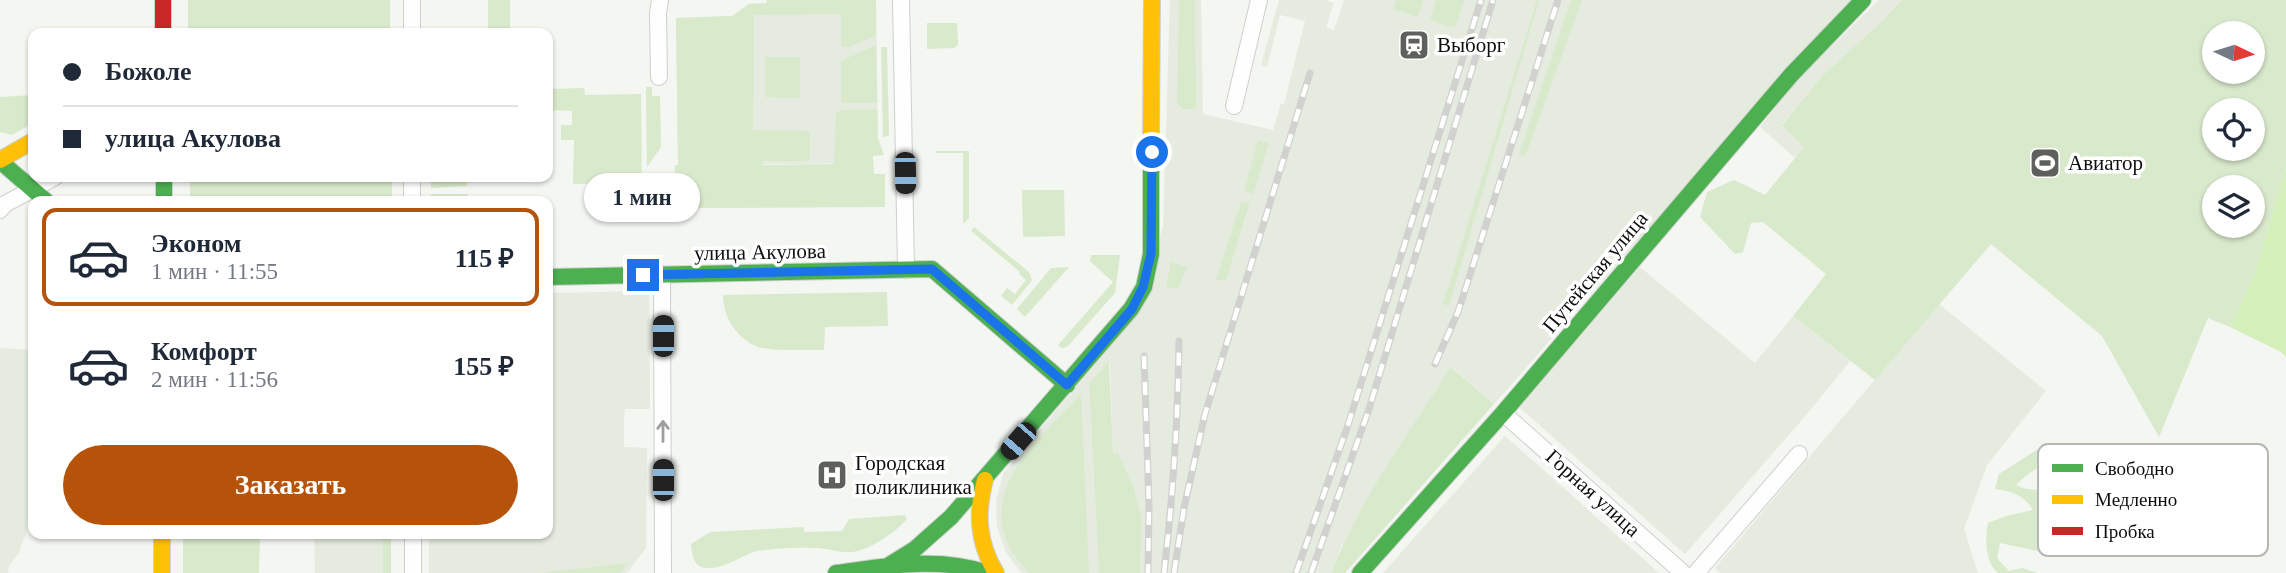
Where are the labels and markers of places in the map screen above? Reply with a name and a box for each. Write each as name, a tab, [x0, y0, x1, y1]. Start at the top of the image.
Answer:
station icon: Выборг	[1397, 28, 1431, 62]
place label: Выборг	[1437, 33, 1506, 57]
sports icon: Авиатор	[2028, 146, 2062, 180]
place label: Авиатор	[2068, 151, 2143, 175]
place label: Городская поликлиника	[855, 451, 972, 499]
hospital icon: Городская поликлиника	[815, 458, 849, 492]

